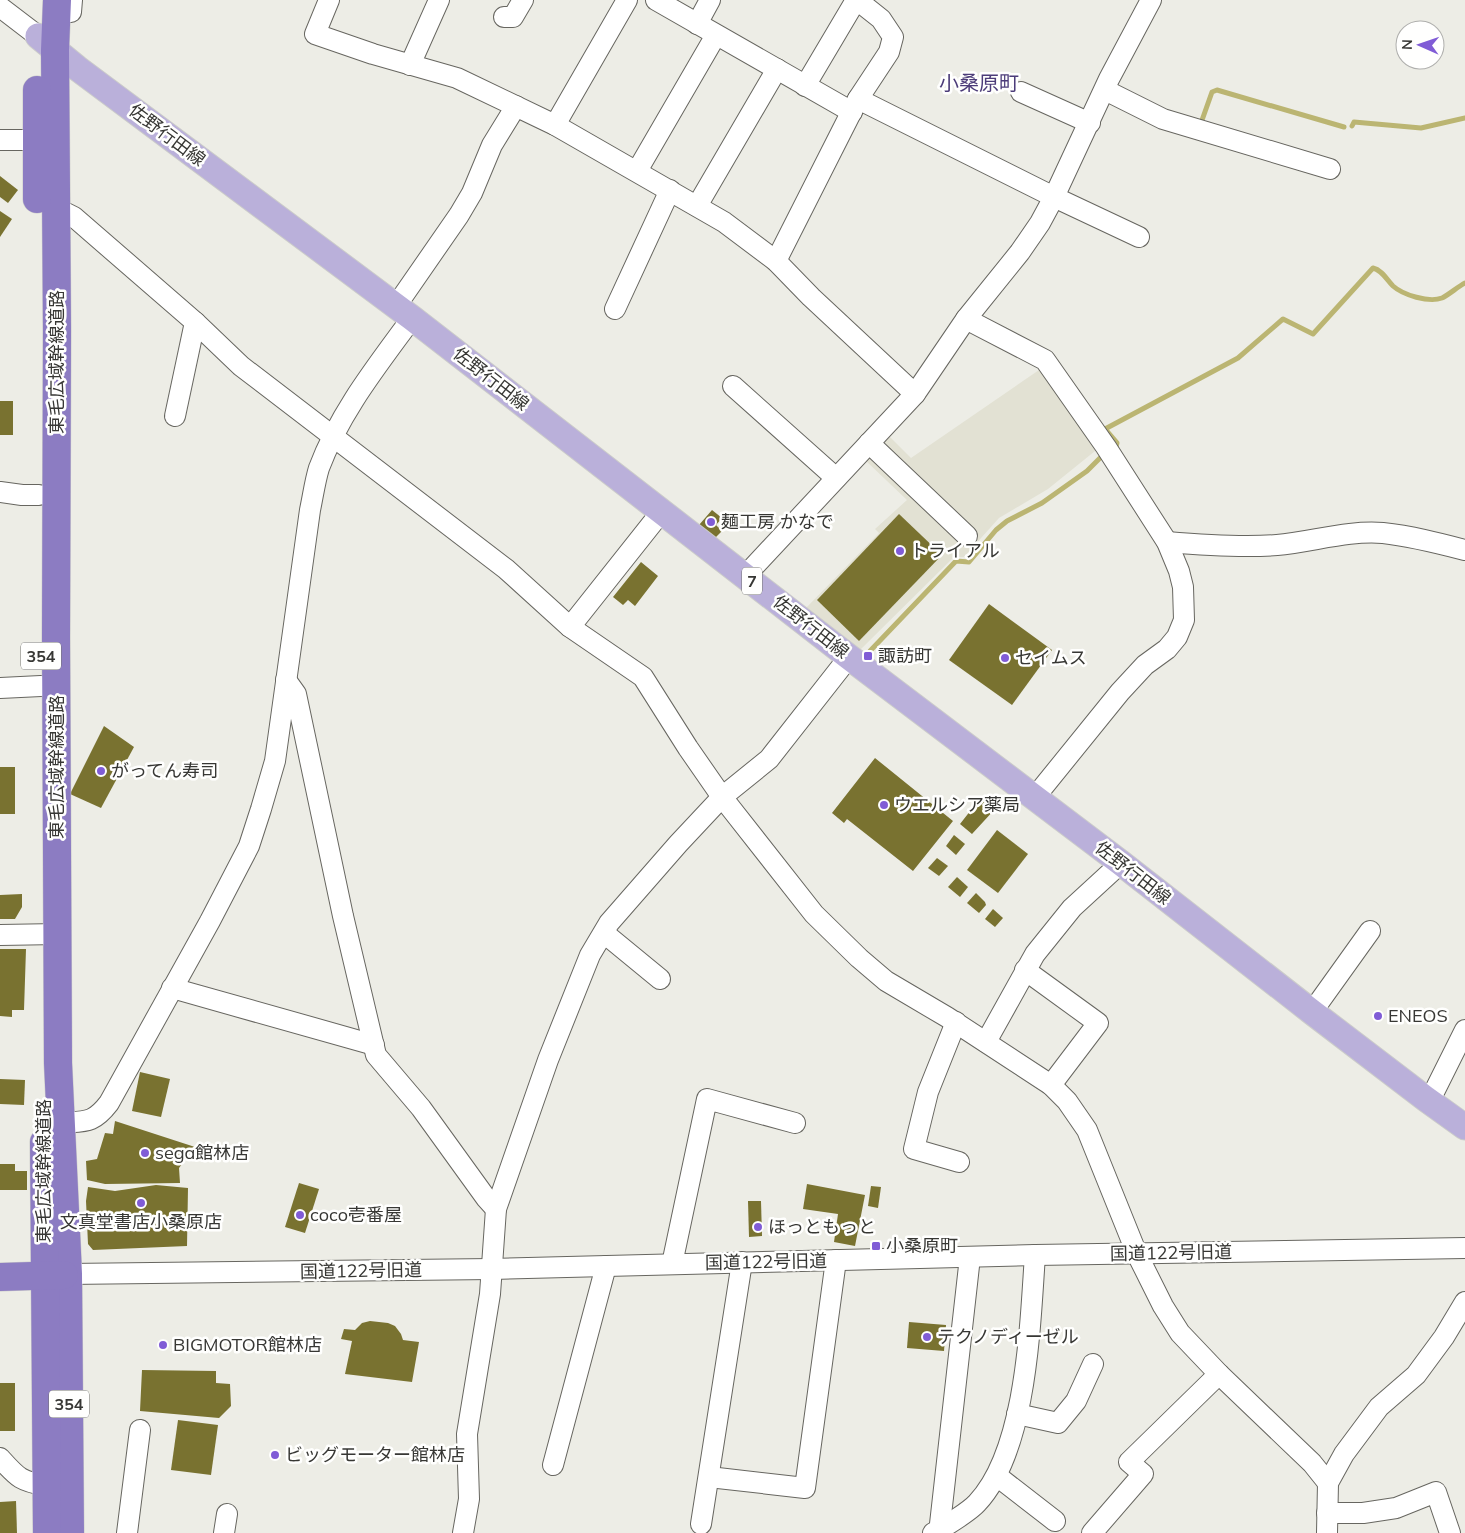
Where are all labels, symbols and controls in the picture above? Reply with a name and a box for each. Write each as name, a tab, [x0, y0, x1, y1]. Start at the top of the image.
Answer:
north arrow	[1395, 20, 1445, 70]
text: N	[1398, 39, 1416, 50]
district label: 小桑原町	[939, 70, 1019, 95]
street label: 佐野行田線	[124, 98, 210, 171]
street label: 東毛広域幹線道路	[45, 290, 68, 434]
street label: 佐野行田線	[449, 342, 534, 415]
place label: 麺工房 かなで	[721, 510, 834, 533]
marker: 麺工房 かなで	[705, 516, 717, 528]
place label: トライアル	[910, 539, 1000, 562]
marker: トライアル	[894, 545, 906, 557]
road number: 7	[742, 568, 762, 594]
street label: 佐野行田線	[769, 590, 854, 663]
road number: 354	[21, 642, 61, 669]
place label: 諏訪町	[878, 644, 932, 667]
place label: セイムス	[1015, 646, 1087, 669]
marker: 諏訪町	[862, 650, 874, 662]
marker: セイムス	[999, 652, 1011, 664]
street label: 東毛広域幹線道路	[45, 695, 68, 839]
place label: がってん寿司	[111, 759, 218, 782]
marker: がってん寿司	[95, 765, 107, 777]
place label: ウエルシア薬局	[894, 793, 1020, 816]
marker: ウエルシア薬局	[878, 799, 890, 811]
street label: 佐野行田線	[1091, 836, 1176, 909]
place label: ENEOS	[1388, 1004, 1448, 1027]
marker: ENEOS	[1372, 1010, 1384, 1022]
street label: 東毛広域幹線道路	[32, 1099, 55, 1243]
place label: sega館林店	[155, 1141, 249, 1164]
marker: sega館林店	[139, 1147, 151, 1159]
marker: 文真堂書店小桑原店	[135, 1197, 147, 1209]
place label: coco壱番屋	[310, 1203, 402, 1226]
marker: coco壱番屋	[294, 1209, 306, 1221]
place label: 文真堂書店小桑原店	[60, 1210, 222, 1233]
place label: ほっともっと	[768, 1215, 876, 1238]
marker: ほっともっと	[752, 1221, 764, 1233]
place label: 小桑原町	[886, 1234, 958, 1257]
marker: 小桑原町	[870, 1240, 882, 1252]
street label: 国道122号旧道	[1110, 1240, 1232, 1265]
street label: 国道122号旧道	[705, 1249, 827, 1274]
street label: 国道122号旧道	[300, 1258, 422, 1283]
place label: テクノディーゼル	[937, 1325, 1079, 1348]
marker: テクノディーゼル	[921, 1331, 933, 1343]
place label: BIGMOTOR館林店	[173, 1333, 322, 1356]
marker: BIGMOTOR館林店	[157, 1339, 169, 1351]
road number: 354	[49, 1390, 89, 1418]
place label: ビッグモーター館林店	[285, 1443, 465, 1466]
marker: ビッグモーター館林店	[269, 1449, 281, 1461]

